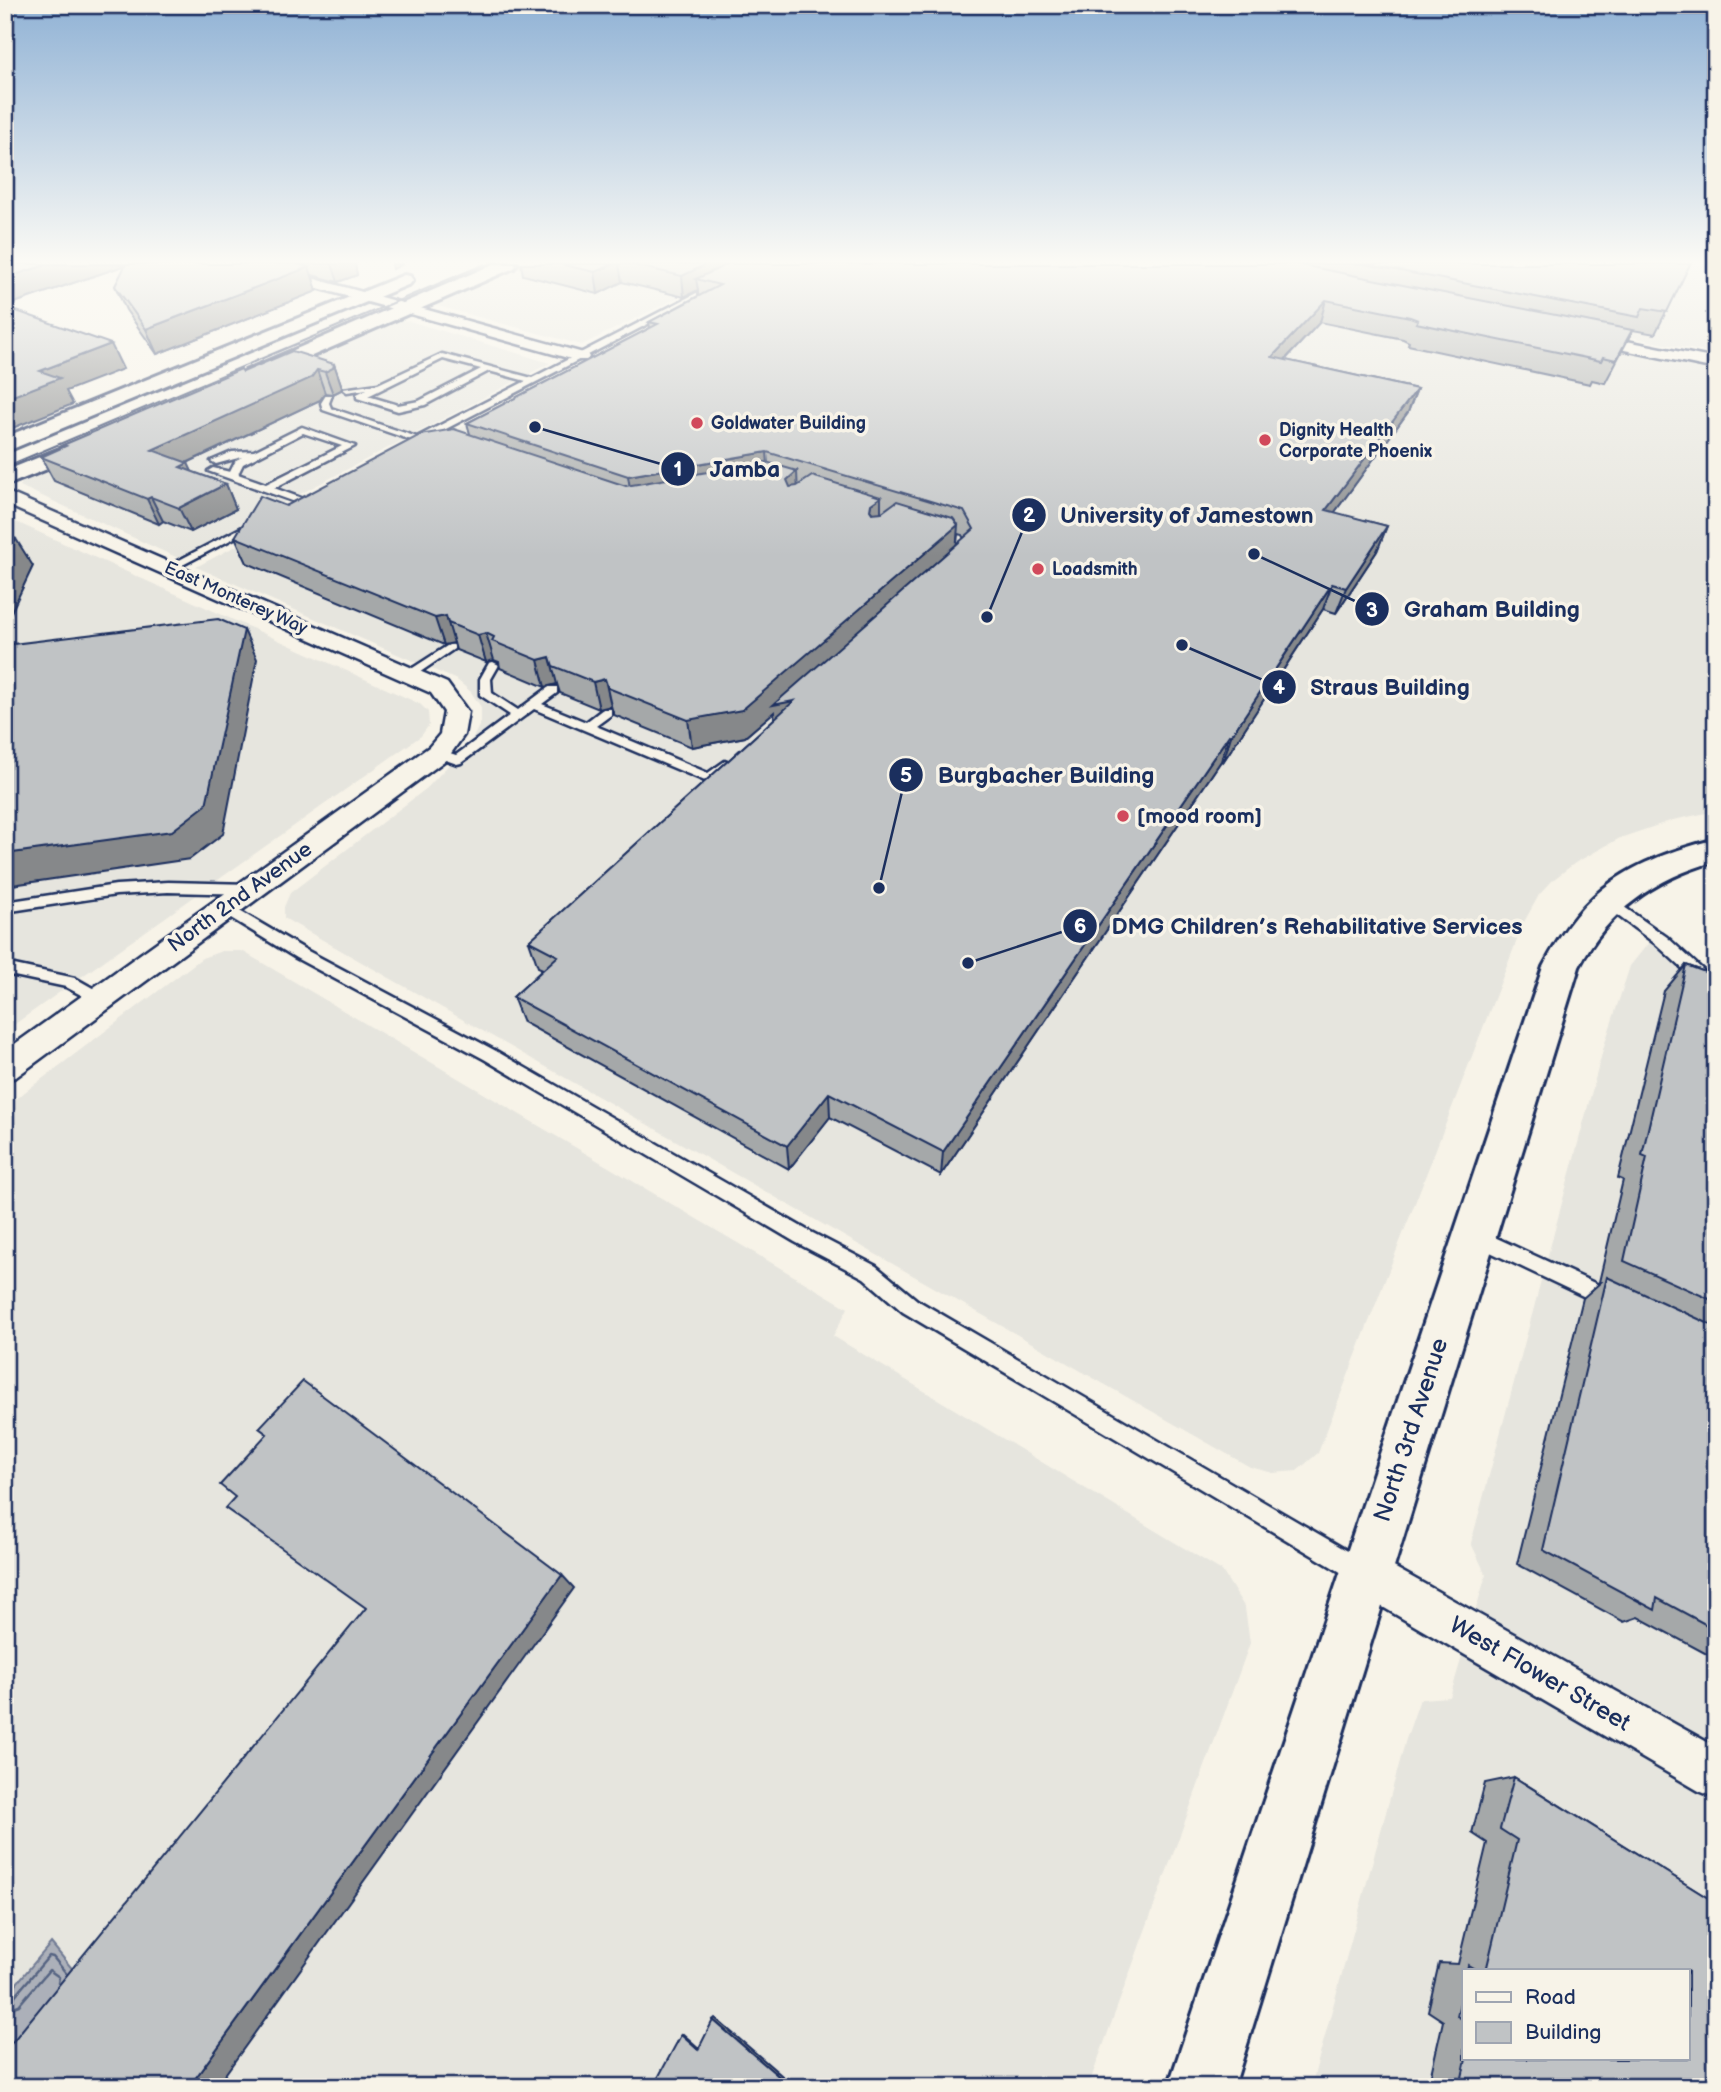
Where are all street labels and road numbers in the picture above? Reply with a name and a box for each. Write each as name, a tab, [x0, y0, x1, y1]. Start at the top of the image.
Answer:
street label: East Monterey Way	[161, 557, 312, 639]
street label: North 2nd Avenue	[163, 836, 317, 958]
street label: North 3rd Avenue	[1368, 1334, 1454, 1526]
street label: West Flower Street	[1444, 1610, 1636, 1738]

